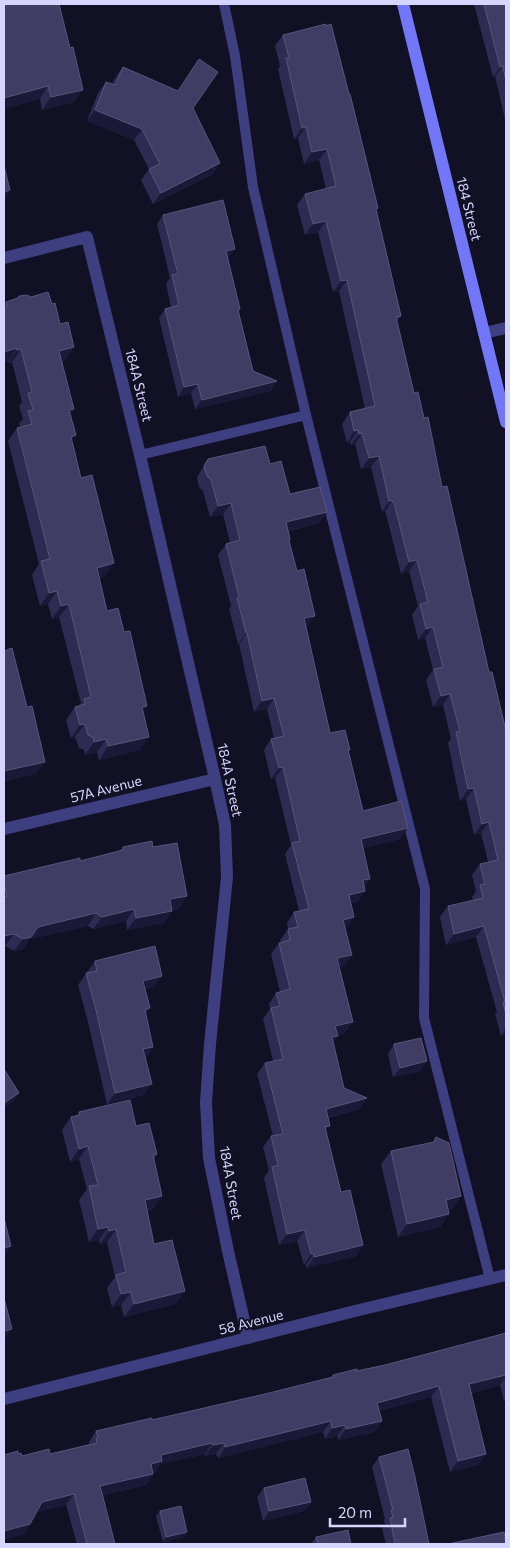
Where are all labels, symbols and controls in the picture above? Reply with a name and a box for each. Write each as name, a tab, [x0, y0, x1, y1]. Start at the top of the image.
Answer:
street label: 184 Street	[453, 175, 486, 243]
street label: 184A Street	[122, 347, 157, 423]
street label: 184A Street	[214, 742, 247, 818]
street label: 57A Avenue	[68, 771, 143, 806]
street label: 184A Street	[217, 1145, 246, 1221]
street label: 58 Avenue	[217, 1305, 285, 1338]
scale bar	[330, 1496, 405, 1528]
text: 20 m	[338, 1503, 372, 1521]

